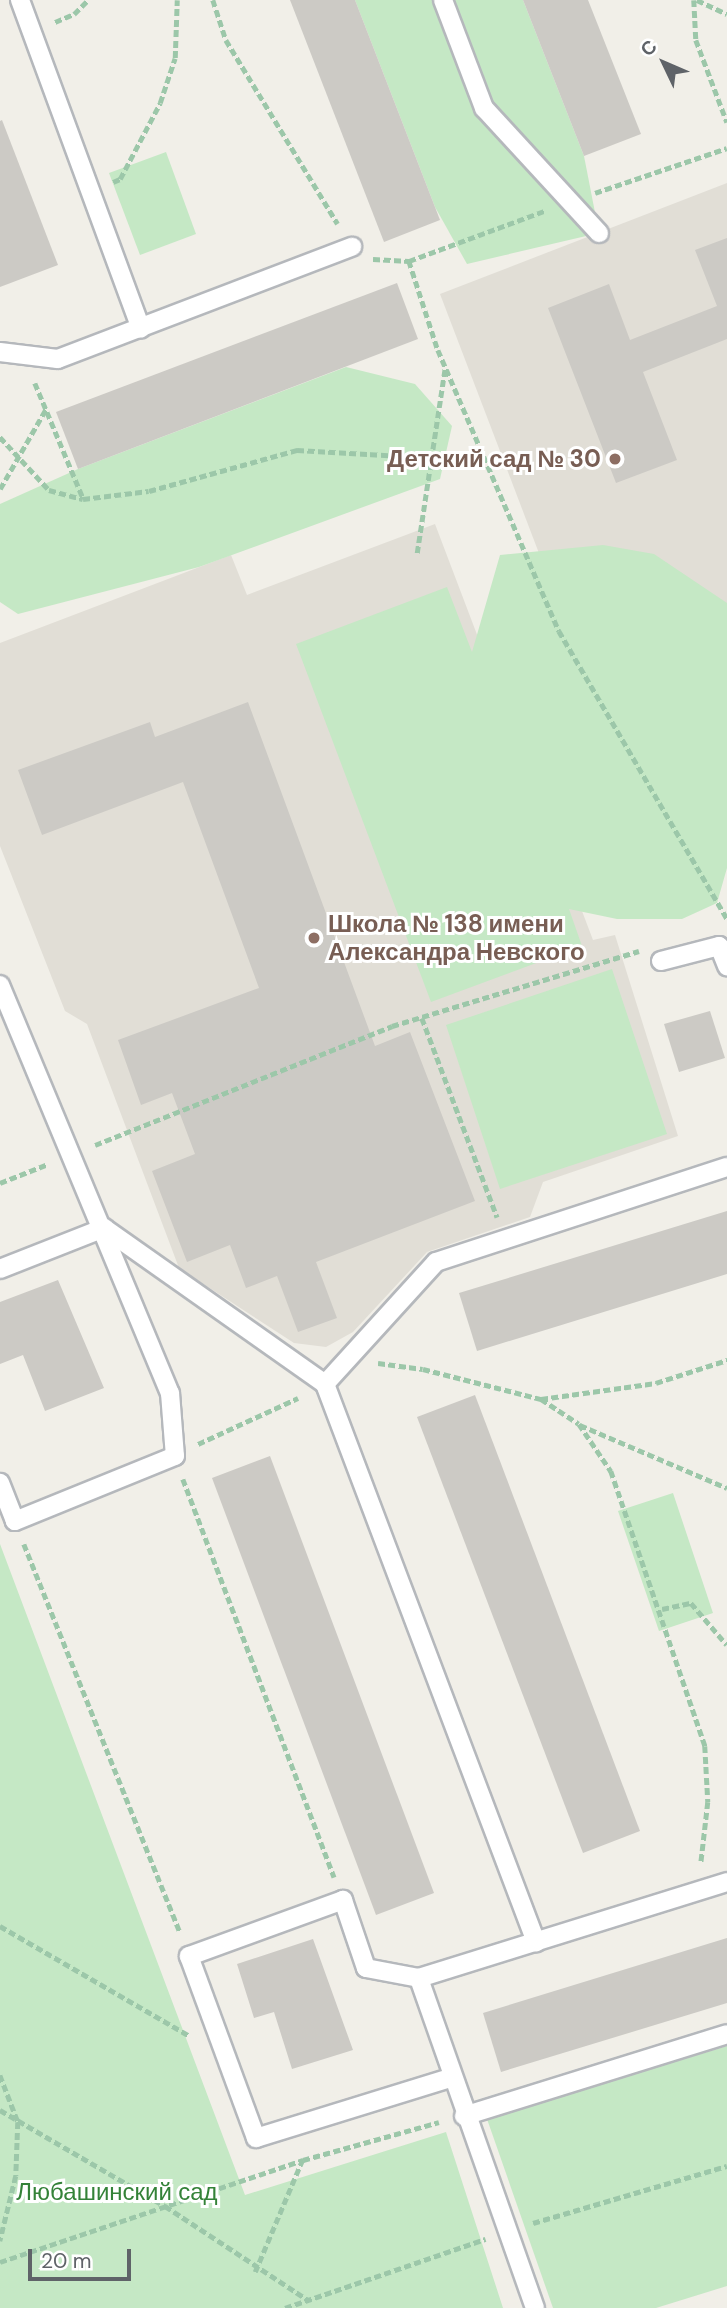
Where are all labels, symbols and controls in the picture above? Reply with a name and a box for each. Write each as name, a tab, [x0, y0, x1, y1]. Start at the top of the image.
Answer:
north arrow	[629, 28, 699, 98]
text: С	[635, 34, 662, 62]
place label: Детский сад № 30	[387, 445, 601, 473]
marker: Детский сад № 30	[607, 451, 623, 467]
place label: Школа № 138 имени Александра Невского	[328, 910, 585, 966]
marker: Школа № 138 имени Александра Невского	[306, 930, 322, 946]
park label: Любашинский сад	[16, 2178, 218, 2206]
scale bar	[32, 2234, 135, 2278]
text: 20 m	[41, 2247, 92, 2275]

